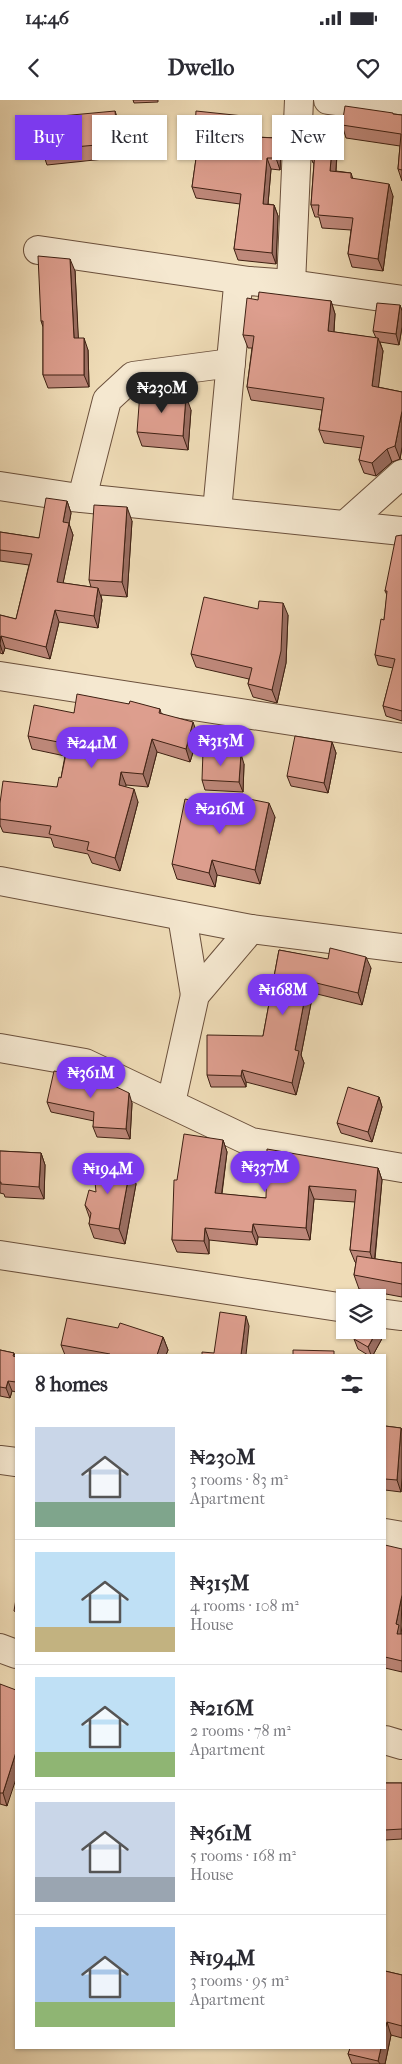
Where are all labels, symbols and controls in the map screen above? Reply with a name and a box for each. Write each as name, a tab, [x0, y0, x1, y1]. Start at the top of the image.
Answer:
text: 14:46	[25, 7, 69, 29]
icon: back	[20, 54, 48, 82]
icon: heart	[354, 54, 382, 82]
text: Dwello	[168, 55, 234, 81]
chip: Buy	[15, 115, 82, 160]
chip: Rent	[92, 115, 167, 160]
chip: Filters	[177, 115, 262, 160]
chip: New	[272, 115, 344, 160]
pin: ₦230M	[127, 372, 197, 414]
text: ₦230M	[137, 378, 187, 397]
pin: ₦315M	[186, 724, 256, 767]
pin: ₦241M	[57, 726, 127, 769]
text: ₦315M	[198, 731, 244, 750]
text: ₦241M	[67, 733, 117, 752]
pin: ₦216M	[185, 792, 255, 835]
text: ₦216M	[196, 799, 244, 818]
pin: ₦168M	[248, 974, 318, 1016]
text: ₦168M	[259, 980, 307, 999]
pin: ₦361M	[56, 1056, 126, 1099]
text: ₦361M	[67, 1063, 115, 1082]
pin: ₦337M	[230, 1150, 300, 1193]
pin: ₦194M	[73, 1152, 143, 1195]
text: ₦337M	[241, 1157, 289, 1176]
text: ₦194M	[83, 1159, 133, 1178]
map controls	[336, 1289, 386, 1339]
button: layers	[336, 1289, 386, 1339]
icon: filters	[338, 1370, 366, 1398]
text: 8 homes	[35, 1372, 108, 1396]
text: ₦230M	[190, 1445, 255, 1469]
icon: home	[75, 1447, 135, 1507]
text: 3 rooms · 83 m²	[190, 1470, 288, 1489]
text: Apartment	[190, 1489, 265, 1508]
text: ₦315M	[190, 1571, 249, 1595]
icon: home	[75, 1572, 135, 1632]
text: 4 rooms · 108 m²	[190, 1596, 299, 1615]
text: House	[190, 1615, 233, 1634]
text: ₦216M	[190, 1696, 254, 1720]
icon: home	[75, 1697, 135, 1757]
text: 2 rooms · 78 m²	[190, 1721, 291, 1740]
text: Apartment	[190, 1740, 265, 1759]
text: ₦361M	[190, 1821, 252, 1845]
icon: home	[75, 1822, 135, 1882]
text: 5 rooms · 168 m²	[190, 1846, 296, 1865]
text: House	[190, 1865, 233, 1884]
text: ₦194M	[190, 1946, 255, 1970]
icon: home	[75, 1947, 135, 2007]
text: 3 rooms · 95 m²	[190, 1971, 289, 1990]
text: Apartment	[190, 1990, 265, 2009]

